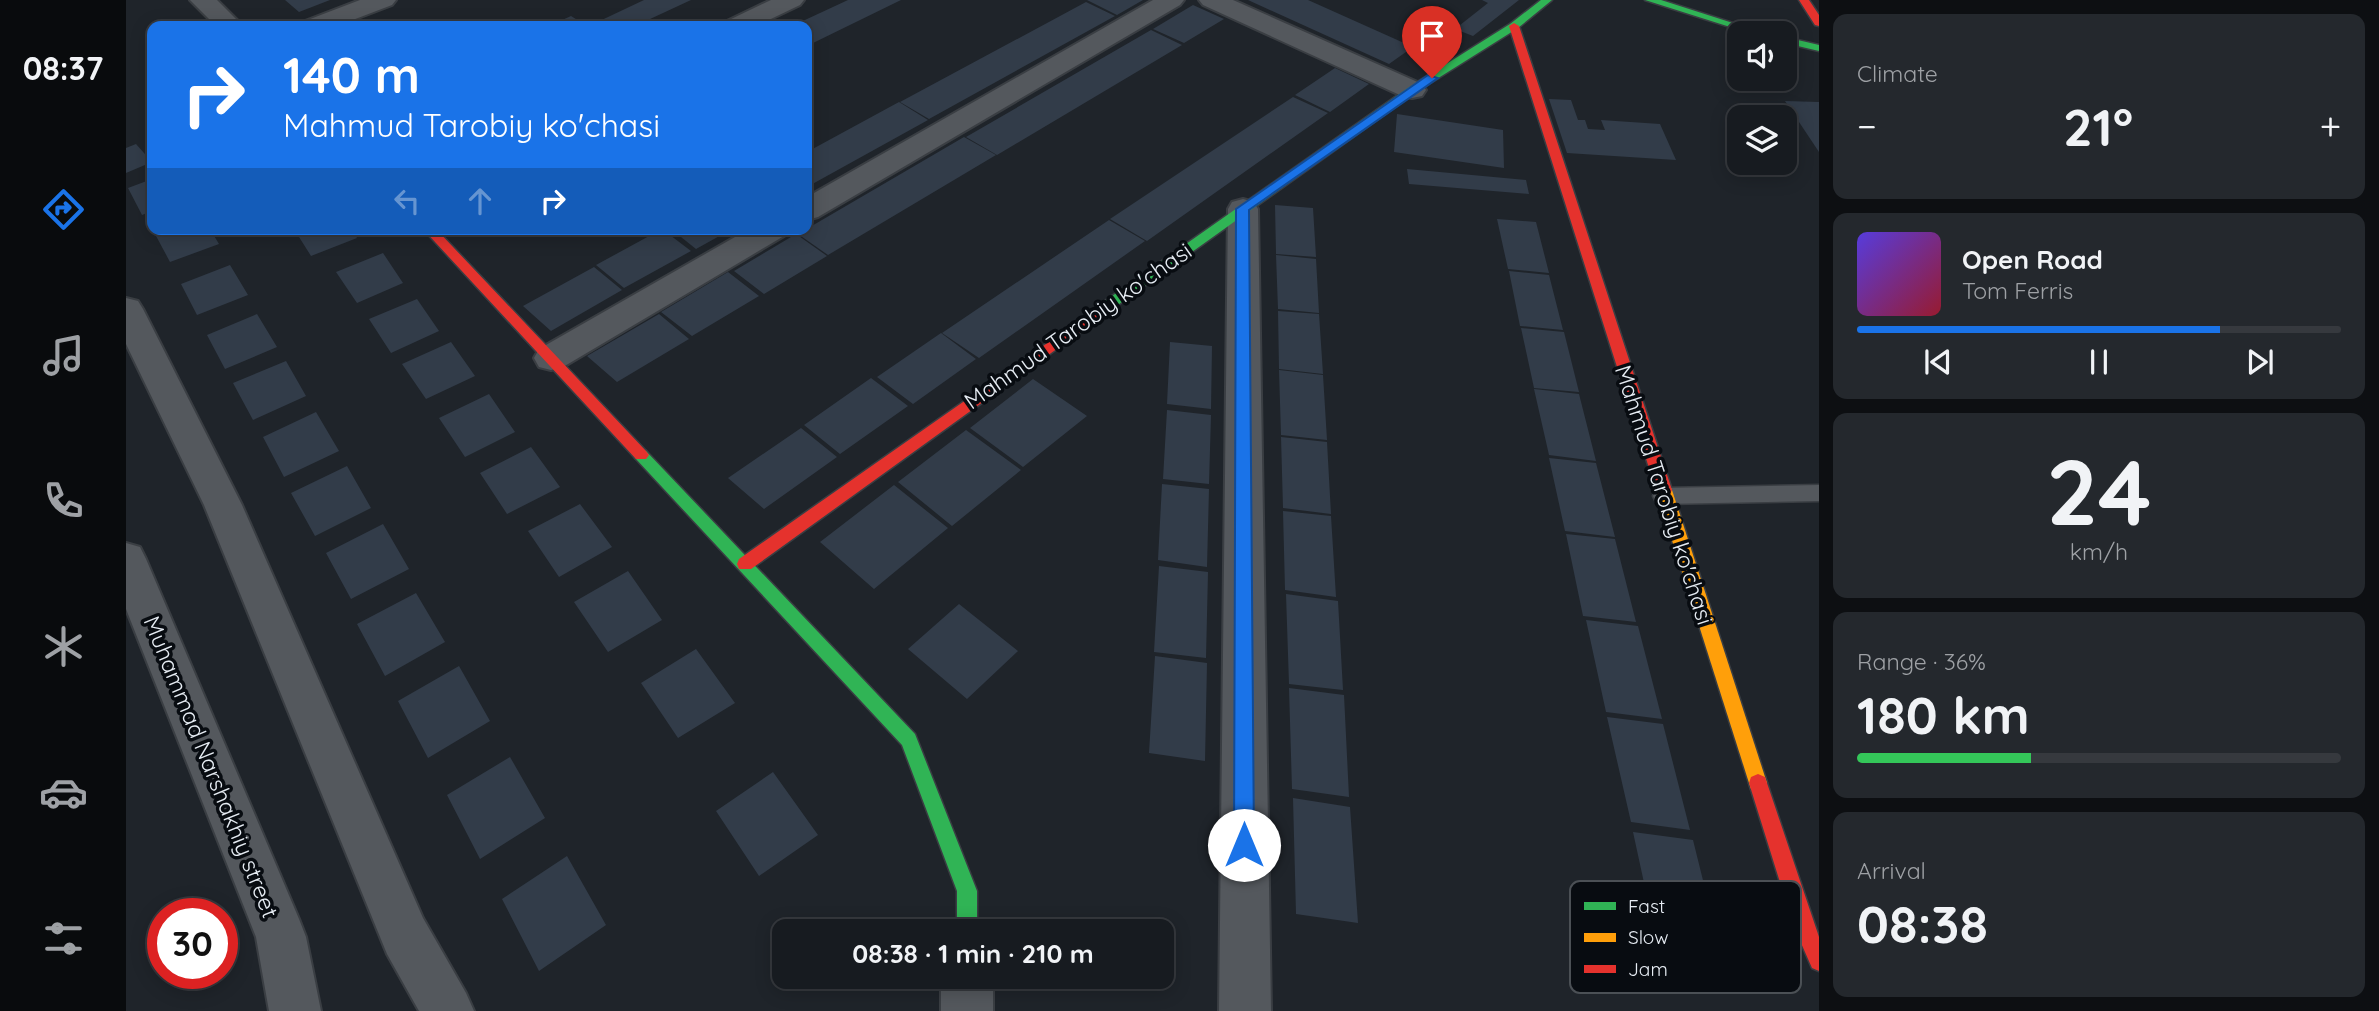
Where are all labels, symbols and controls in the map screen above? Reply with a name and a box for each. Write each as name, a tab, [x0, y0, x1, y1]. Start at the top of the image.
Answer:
pin	[1402, 6, 1462, 78]
icon: arrive	[1413, 17, 1451, 55]
map controls	[1727, 21, 1797, 175]
button: sound	[1727, 21, 1797, 91]
text: 140 m	[283, 44, 420, 105]
text: 08:37	[23, 48, 103, 88]
icon: right	[168, 49, 259, 140]
text: Climate	[1857, 59, 1938, 88]
text: 21°	[2063, 94, 2133, 159]
text: −	[1857, 102, 1877, 150]
text: +	[2320, 102, 2341, 150]
text: Mahmud Tarobiy ko'chasi	[283, 105, 660, 145]
button: layers	[1727, 105, 1797, 175]
icon: left	[388, 182, 426, 220]
icon: ahead	[461, 182, 499, 220]
icon: right	[534, 182, 572, 220]
icon: directions	[39, 185, 88, 234]
street label: Mahmud Tarobiy ko'chasi	[958, 236, 1197, 415]
text: Open Road	[1962, 243, 2103, 276]
text: Tom Ferris	[1962, 276, 2073, 305]
icon: music	[39, 331, 88, 380]
icon: previous	[1919, 343, 1957, 381]
icon: pause	[2080, 343, 2118, 381]
icon: next	[2241, 343, 2279, 381]
street label: Mahmud Tarobiy ko'chasi	[1609, 361, 1720, 628]
text: 24	[2046, 434, 2152, 548]
icon: phone	[39, 476, 88, 525]
text: km/h	[2070, 537, 2128, 566]
street label: Muhammad Narshakhiy street	[138, 612, 285, 922]
icon: climate	[39, 622, 88, 671]
text: Range · 36%	[1857, 647, 1986, 676]
text: 180 km	[1857, 682, 2030, 747]
icon: car	[39, 768, 88, 817]
position arrow	[1207, 808, 1281, 882]
text: Arrival	[1857, 856, 1926, 885]
legend	[1570, 881, 1801, 993]
text: 08:38	[1857, 891, 1988, 956]
text: Fast	[1628, 894, 1665, 918]
speed limit sign: 30	[147, 898, 238, 989]
icon: filters	[39, 914, 88, 963]
text: Slow	[1628, 925, 1669, 949]
text: 08:38 · 1 min · 210 m	[852, 937, 1094, 970]
text: Jam	[1628, 957, 1668, 981]

